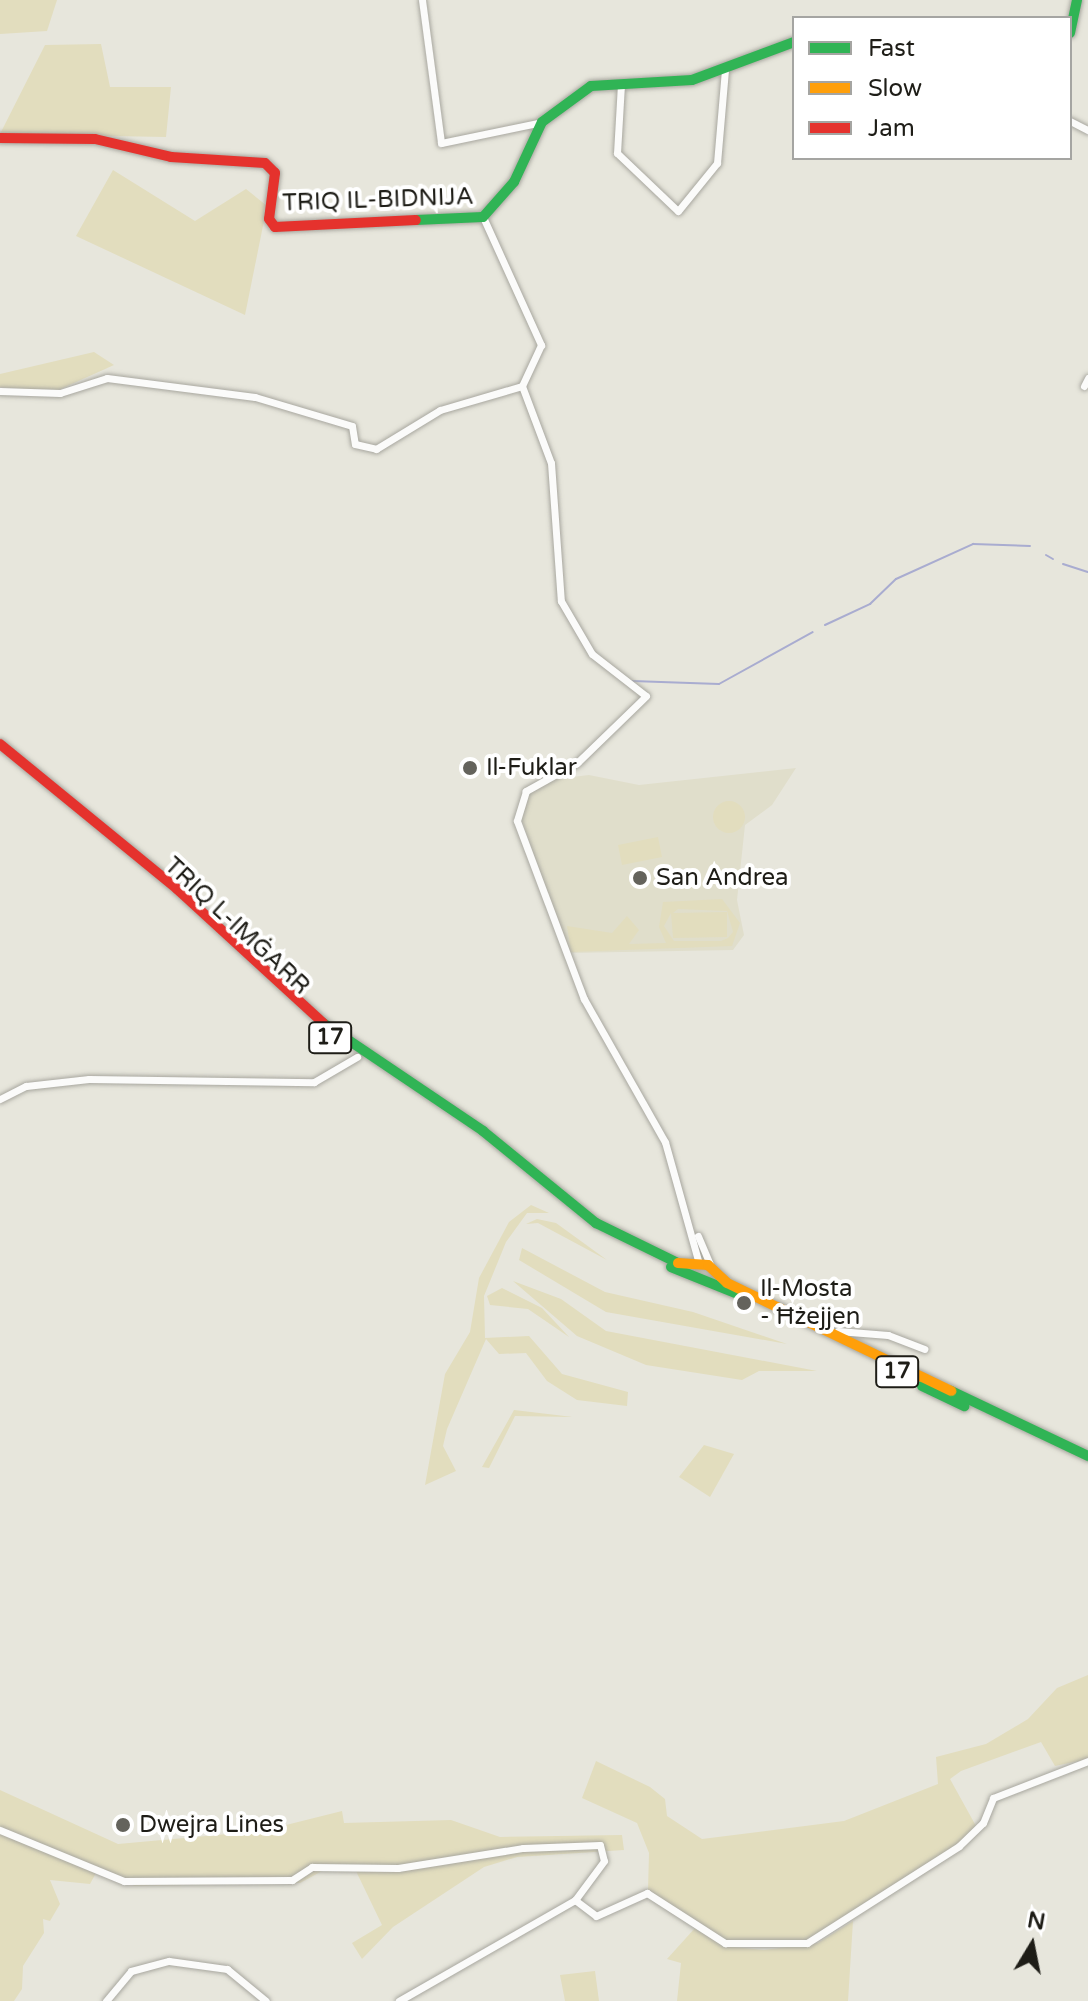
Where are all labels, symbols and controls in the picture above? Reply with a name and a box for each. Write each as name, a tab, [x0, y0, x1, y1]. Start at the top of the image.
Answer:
legend	[792, 16, 1072, 160]
text: Fast	[868, 34, 915, 63]
text: Slow	[868, 74, 922, 103]
text: Jam	[868, 114, 915, 143]
street label: TRIQ IL-BIDNIJA	[282, 182, 474, 218]
place label: Il-Fuklar	[486, 754, 577, 782]
marker: Il-Fuklar	[461, 759, 479, 777]
street label: TRIQ L-IMĠARR	[158, 851, 316, 1001]
place label: San Andrea	[656, 864, 789, 892]
marker: San Andrea	[631, 869, 649, 887]
road number: 17	[308, 1020, 352, 1056]
place label: Il-Mosta - Ħżejjen	[760, 1275, 860, 1331]
marker: Il-Mosta - Ħżejjen	[735, 1294, 753, 1312]
road number: 17	[875, 1354, 919, 1390]
place label: Dwejra Lines	[139, 1811, 284, 1839]
marker: Dwejra Lines	[114, 1816, 132, 1834]
north arrow	[992, 1905, 1072, 1985]
text: N	[1025, 1907, 1047, 1936]

